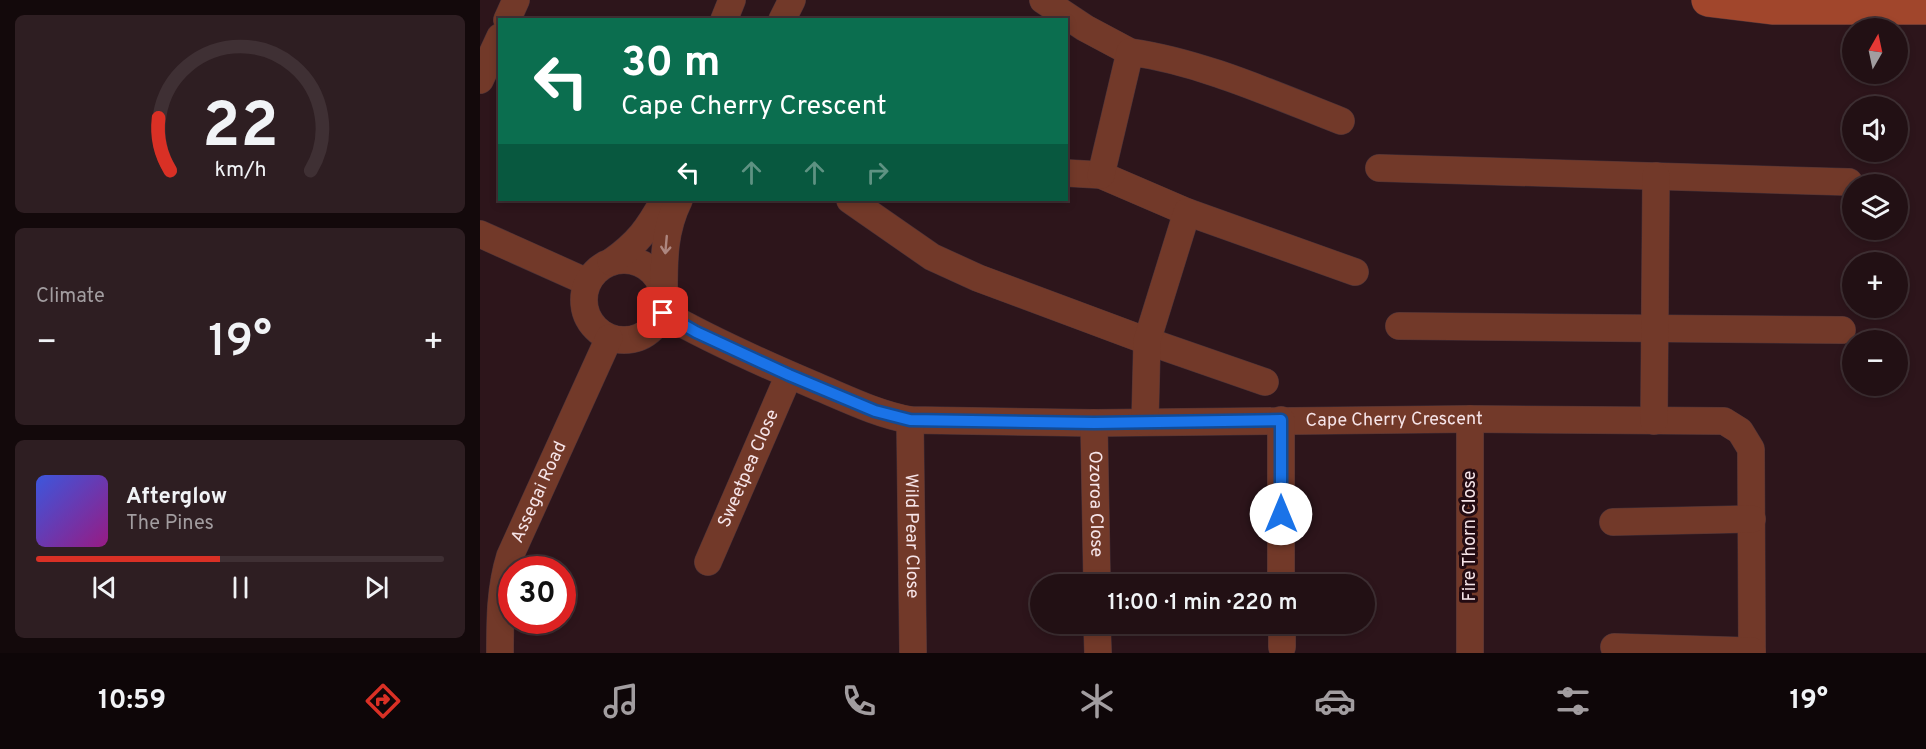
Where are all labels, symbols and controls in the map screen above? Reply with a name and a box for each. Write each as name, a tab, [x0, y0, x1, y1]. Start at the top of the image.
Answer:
north arrow	[1842, 18, 1908, 84]
map controls	[1842, 18, 1908, 396]
text: 30 m	[621, 38, 720, 91]
icon: left	[522, 42, 600, 120]
text: 22	[202, 90, 278, 169]
text: Cape Cherry Crescent	[621, 90, 887, 124]
button: sound	[1842, 96, 1908, 162]
icon: left	[672, 156, 705, 189]
icon: ahead	[735, 156, 768, 189]
icon: ahead	[798, 156, 831, 189]
icon: right	[861, 156, 894, 189]
text: km/h	[214, 157, 266, 184]
button: layers	[1842, 174, 1908, 240]
one-way arrow	[660, 235, 671, 255]
button: +	[1842, 252, 1908, 318]
text: Climate	[36, 284, 105, 310]
pin	[637, 287, 688, 338]
icon: arrive	[646, 296, 679, 329]
text: 19°	[208, 315, 272, 372]
text: −	[36, 323, 57, 365]
text: +	[423, 323, 444, 365]
button: −	[1842, 330, 1908, 396]
street label: Sweetpea Close	[713, 406, 784, 531]
street label: Cape Cherry Crescent	[1305, 407, 1483, 432]
street label: Assegai Road	[506, 438, 572, 547]
street label: Ozoroa Close	[1083, 451, 1108, 557]
street label: Fire Thorn Close	[1459, 471, 1482, 601]
street label: Wild Pear Close	[899, 473, 924, 599]
position arrow	[1249, 482, 1313, 546]
text: Afterglow	[126, 484, 227, 511]
text: The Pines	[126, 511, 214, 537]
speed limit sign: 30	[498, 556, 576, 634]
icon: previous	[88, 571, 121, 604]
icon: pause	[224, 571, 257, 604]
icon: next	[360, 571, 393, 604]
text: 11:00 · 1 min · 220 m	[1107, 590, 1298, 617]
icon: directions	[362, 680, 404, 722]
icon: music	[600, 680, 642, 722]
icon: phone	[838, 680, 880, 722]
icon: climate	[1076, 680, 1118, 722]
icon: car	[1314, 680, 1356, 722]
icon: filters	[1552, 680, 1594, 722]
text: 10:59	[98, 684, 166, 718]
text: 19°	[1789, 684, 1828, 718]

